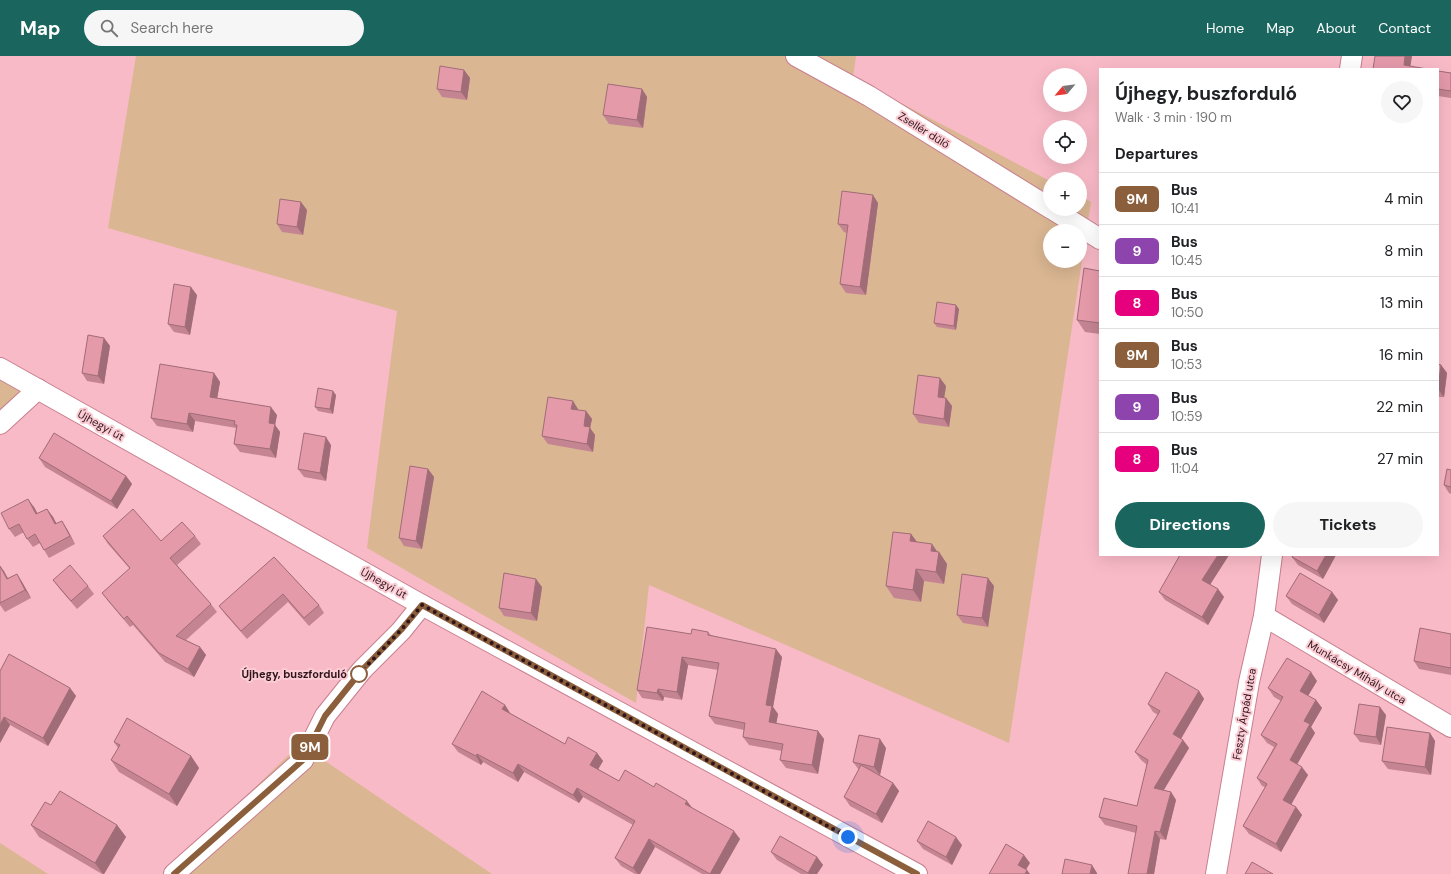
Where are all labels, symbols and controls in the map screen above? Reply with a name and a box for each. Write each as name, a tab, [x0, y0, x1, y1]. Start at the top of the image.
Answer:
search box	[84, 10, 364, 46]
text: Map	[20, 16, 60, 41]
icon: search	[98, 17, 120, 39]
text: Search here	[130, 18, 213, 38]
text: Home	[1206, 19, 1244, 37]
text: Map	[1266, 19, 1294, 37]
text: About	[1316, 19, 1356, 37]
text: Contact	[1378, 19, 1431, 37]
north arrow	[1043, 68, 1087, 112]
map controls	[1043, 68, 1087, 268]
text: Újhegy, buszforduló	[1115, 81, 1297, 106]
button: heart	[1381, 81, 1423, 123]
street label: Zsellér dűlő	[896, 109, 952, 151]
text: Walk · 3 min · 190 m	[1115, 109, 1232, 126]
button: locate	[1043, 120, 1087, 164]
text: Departures	[1115, 144, 1198, 164]
button: +	[1043, 172, 1087, 216]
text: Bus	[1171, 180, 1198, 200]
text: 4 min	[1384, 189, 1423, 209]
text: 9M	[1126, 190, 1148, 208]
text: 10:41	[1171, 200, 1199, 217]
button: −	[1043, 224, 1087, 268]
text: Bus	[1171, 232, 1198, 252]
text: 8 min	[1384, 241, 1423, 261]
text: 9	[1133, 242, 1141, 260]
text: 10:45	[1171, 252, 1202, 269]
text: Bus	[1171, 284, 1198, 304]
text: 13 min	[1380, 293, 1423, 313]
text: 8	[1133, 294, 1141, 312]
text: 10:50	[1171, 304, 1203, 321]
text: Bus	[1171, 336, 1198, 356]
text: 16 min	[1379, 345, 1423, 365]
text: 9M	[1126, 346, 1148, 364]
text: 10:53	[1171, 356, 1202, 373]
text: Bus	[1171, 388, 1198, 408]
text: 22 min	[1376, 397, 1423, 417]
text: 9	[1133, 398, 1141, 416]
street label: Újhegyi út	[75, 407, 127, 443]
text: 10:59	[1171, 408, 1202, 425]
text: Bus	[1171, 440, 1198, 460]
text: 27 min	[1377, 449, 1423, 469]
text: 8	[1133, 450, 1141, 468]
text: 11:04	[1171, 460, 1199, 477]
button: Directions	[1115, 502, 1265, 548]
button: Tickets	[1273, 502, 1423, 548]
street label: Újhegyi út	[358, 565, 410, 601]
street label: Munkácsy Mihály utca	[1305, 637, 1409, 707]
marker: Újhegy, buszforduló	[350, 665, 368, 683]
place label: Újhegy, buszforduló	[242, 667, 347, 681]
street label: Feszty Árpád utca	[1229, 667, 1259, 761]
line badge: 9M	[292, 734, 328, 760]
text: 9M	[299, 738, 321, 756]
your location	[838, 827, 858, 847]

